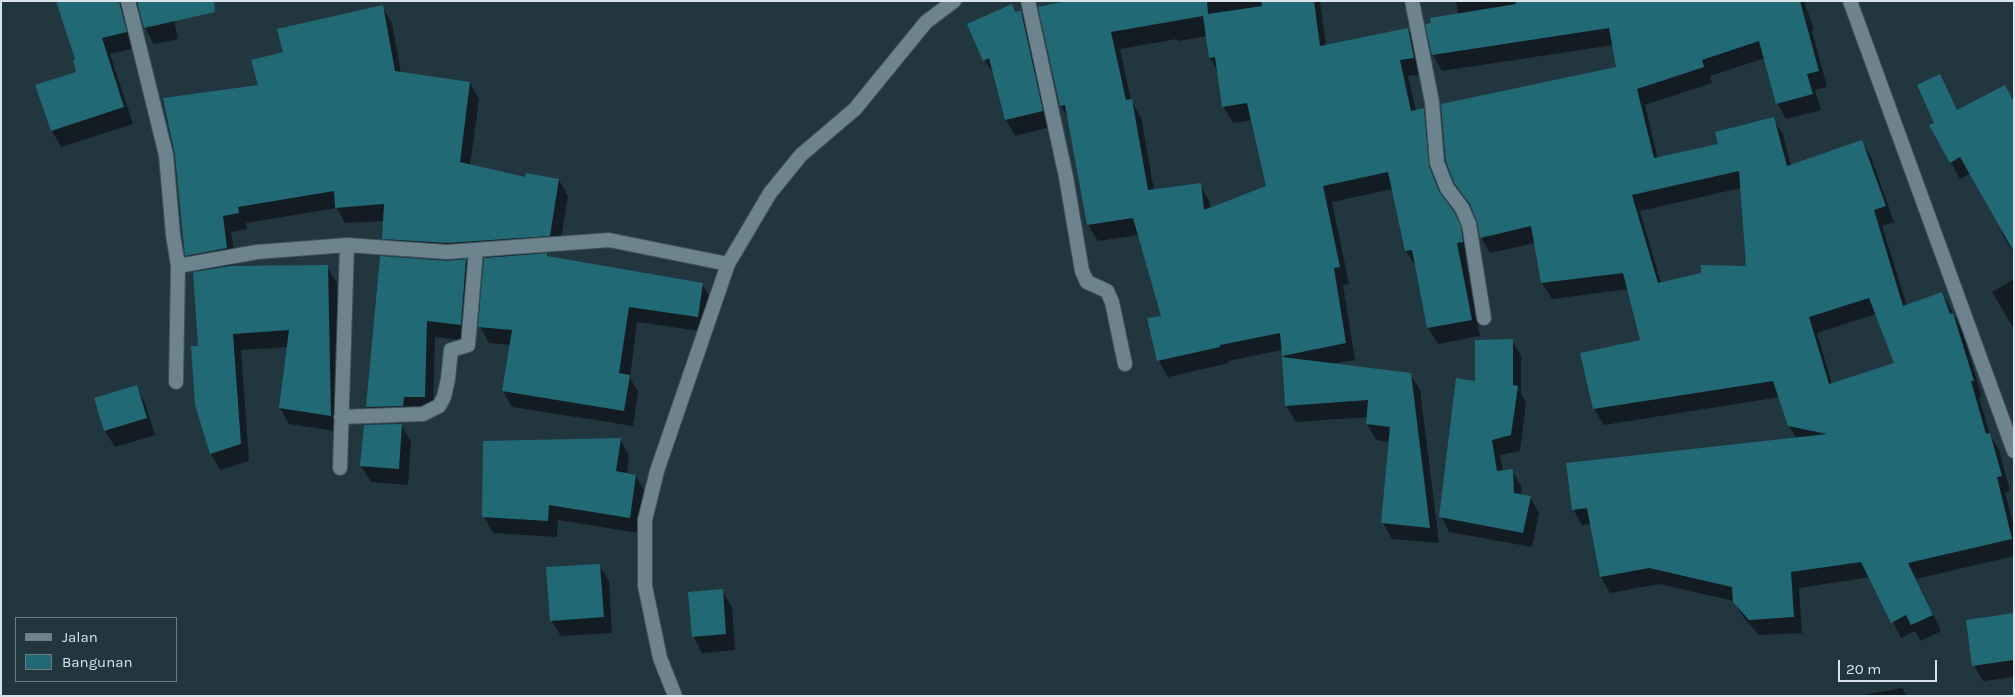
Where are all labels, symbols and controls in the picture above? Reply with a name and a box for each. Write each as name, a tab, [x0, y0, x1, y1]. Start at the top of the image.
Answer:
legend	[15, 617, 178, 682]
text: Jalan	[62, 628, 98, 646]
scale bar	[1840, 650, 1939, 682]
text: Bangunan	[62, 653, 133, 671]
text: 20 m	[1846, 660, 1881, 678]

